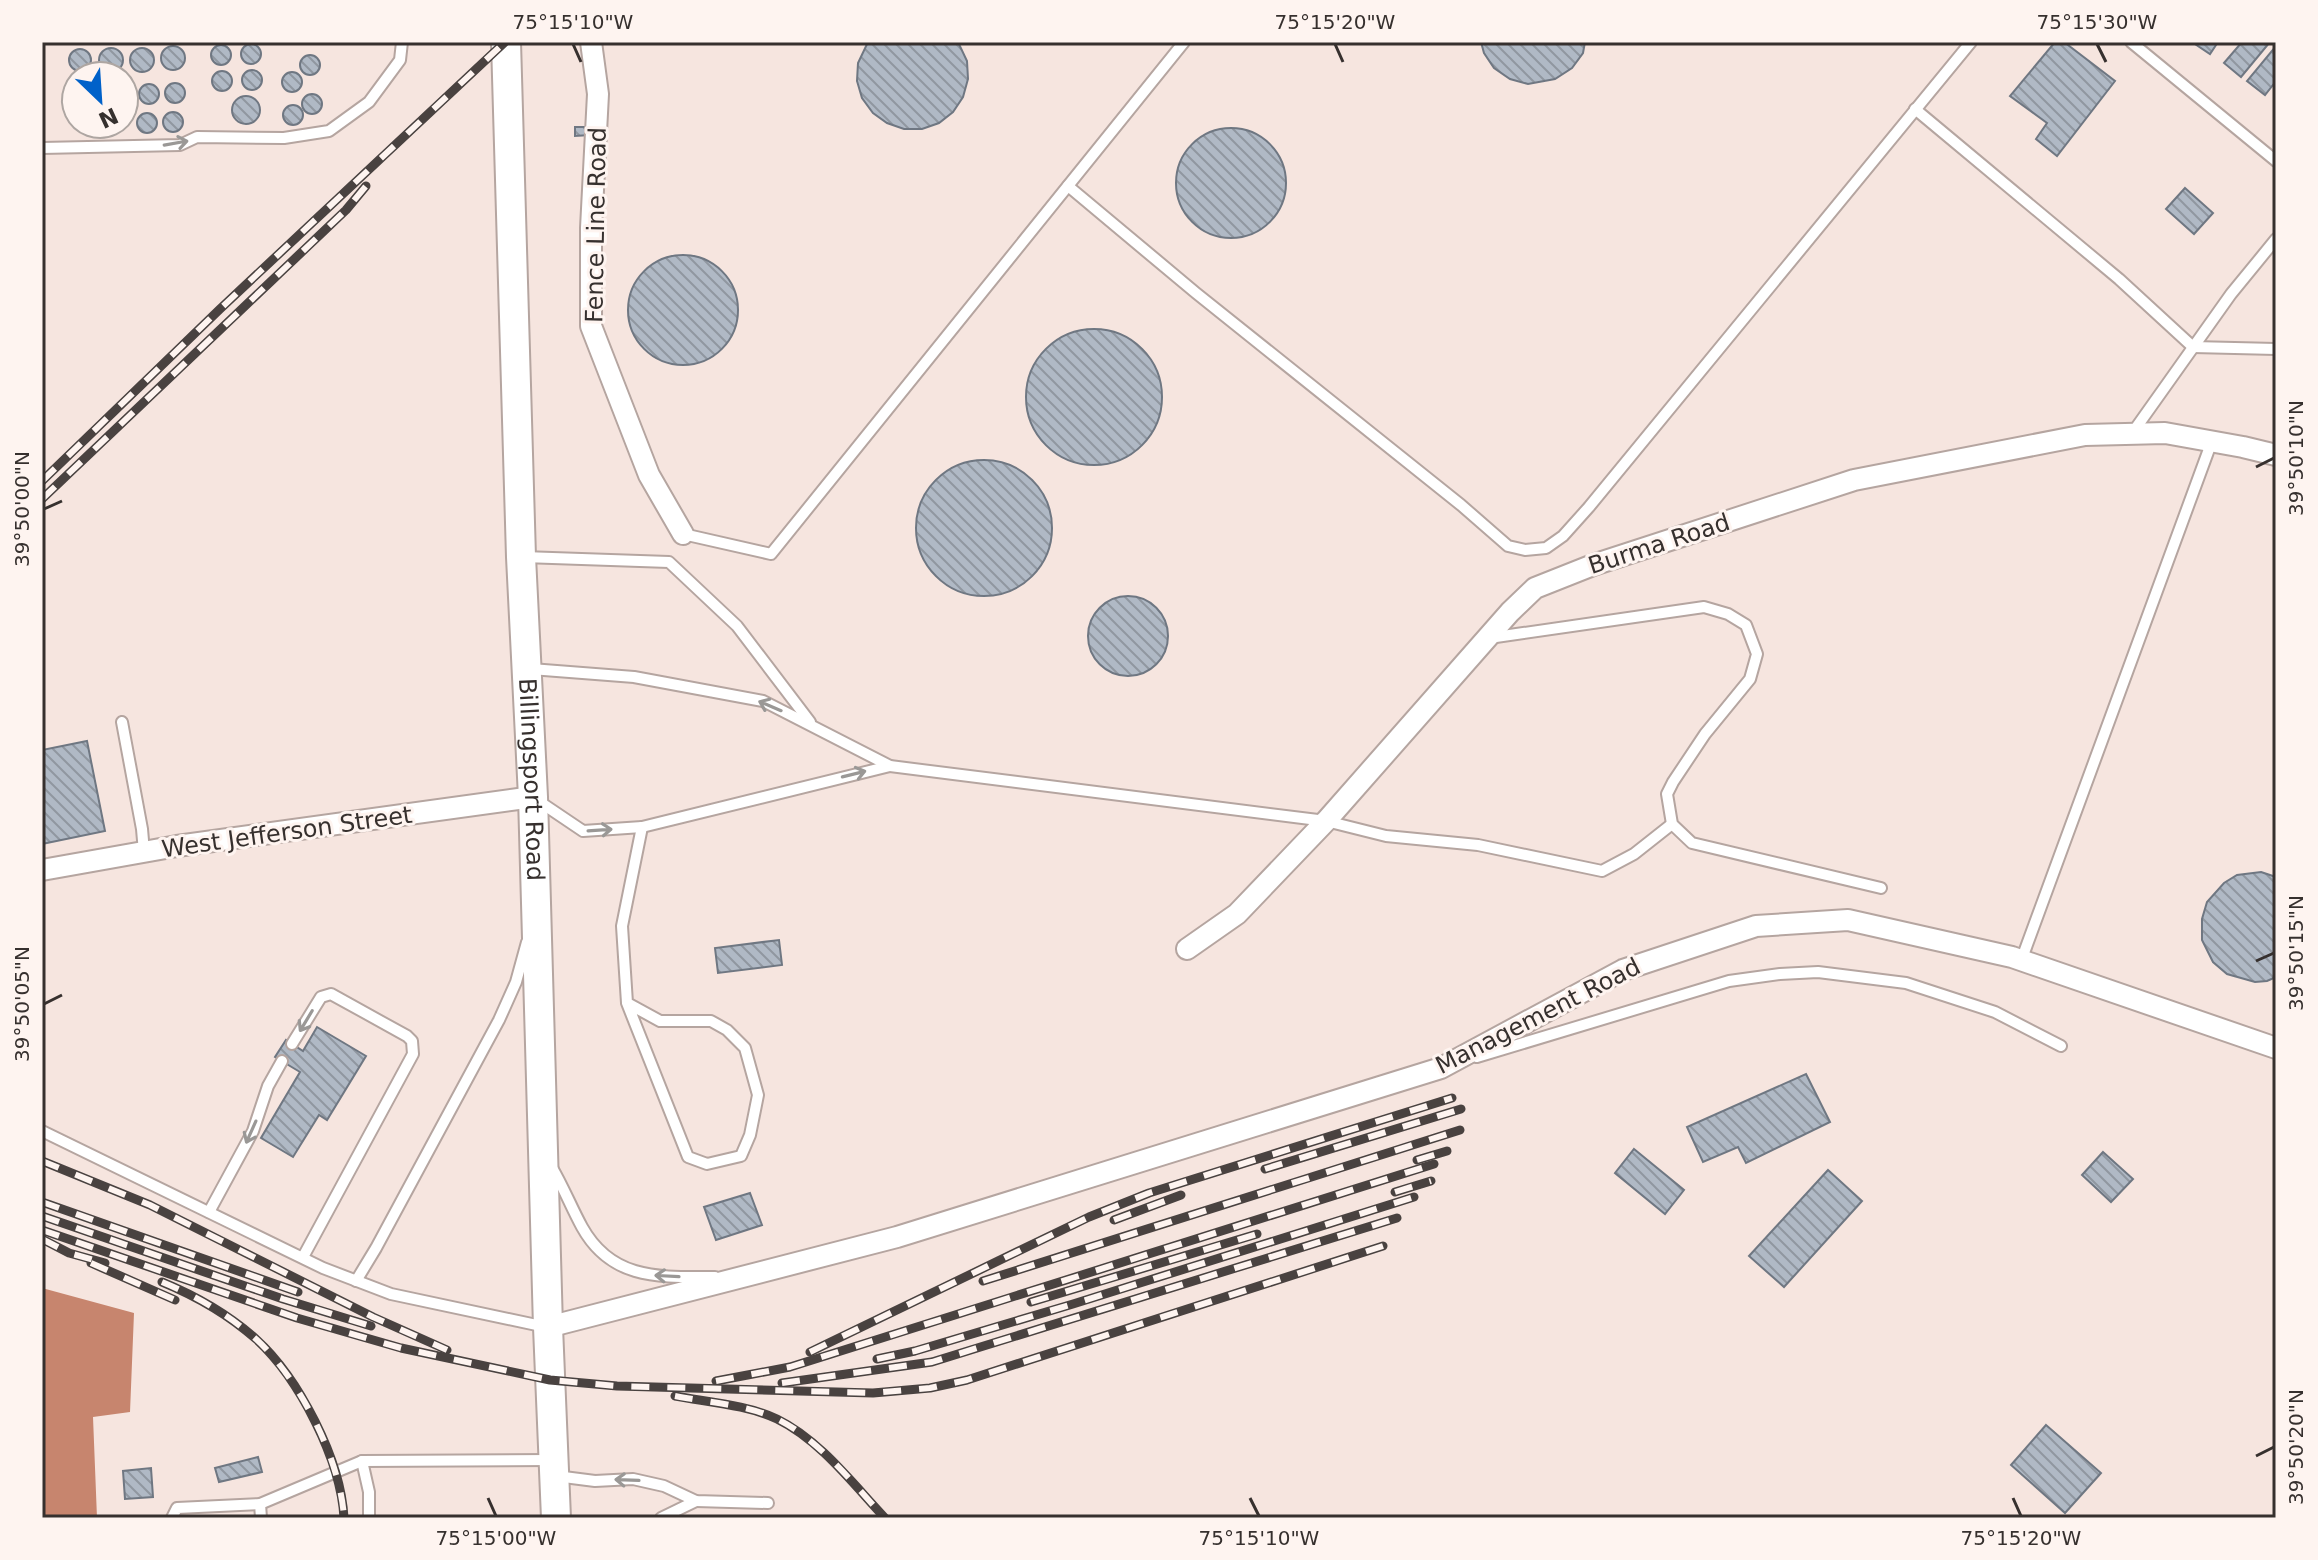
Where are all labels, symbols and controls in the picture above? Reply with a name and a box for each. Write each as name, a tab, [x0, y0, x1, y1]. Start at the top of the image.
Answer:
text: 75°15'10"W	[513, 10, 634, 34]
text: 75°15'20"W	[1275, 10, 1396, 34]
text: 75°15'30"W	[2037, 10, 2158, 34]
north arrow	[60, 60, 140, 140]
text: N	[95, 102, 122, 133]
street label: Fence Line Road	[580, 127, 612, 323]
one-way arrow	[162, 135, 188, 150]
text: 39°50'10"N	[2284, 400, 2308, 516]
text: 39°50'00"N	[10, 451, 34, 567]
street label: Burma Road	[1585, 508, 1733, 580]
street label: Billingsport Road	[513, 677, 549, 881]
one-way arrow	[758, 697, 783, 712]
one-way arrow	[840, 766, 866, 781]
street label: West Jefferson Street	[160, 801, 414, 863]
one-way arrow	[586, 822, 613, 837]
text: 39°50'15"N	[2284, 895, 2308, 1011]
text: 39°50'05"N	[10, 946, 34, 1062]
street label: Management Road	[1431, 952, 1645, 1080]
one-way arrow	[298, 1009, 314, 1032]
one-way arrow	[243, 1120, 258, 1144]
one-way arrow	[654, 1269, 681, 1284]
text: 39°50'20"N	[2284, 1389, 2308, 1505]
one-way arrow	[614, 1473, 641, 1488]
text: 75°15'00"W	[436, 1526, 557, 1550]
text: 75°15'10"W	[1199, 1526, 1320, 1550]
text: 75°15'20"W	[1961, 1526, 2082, 1550]

